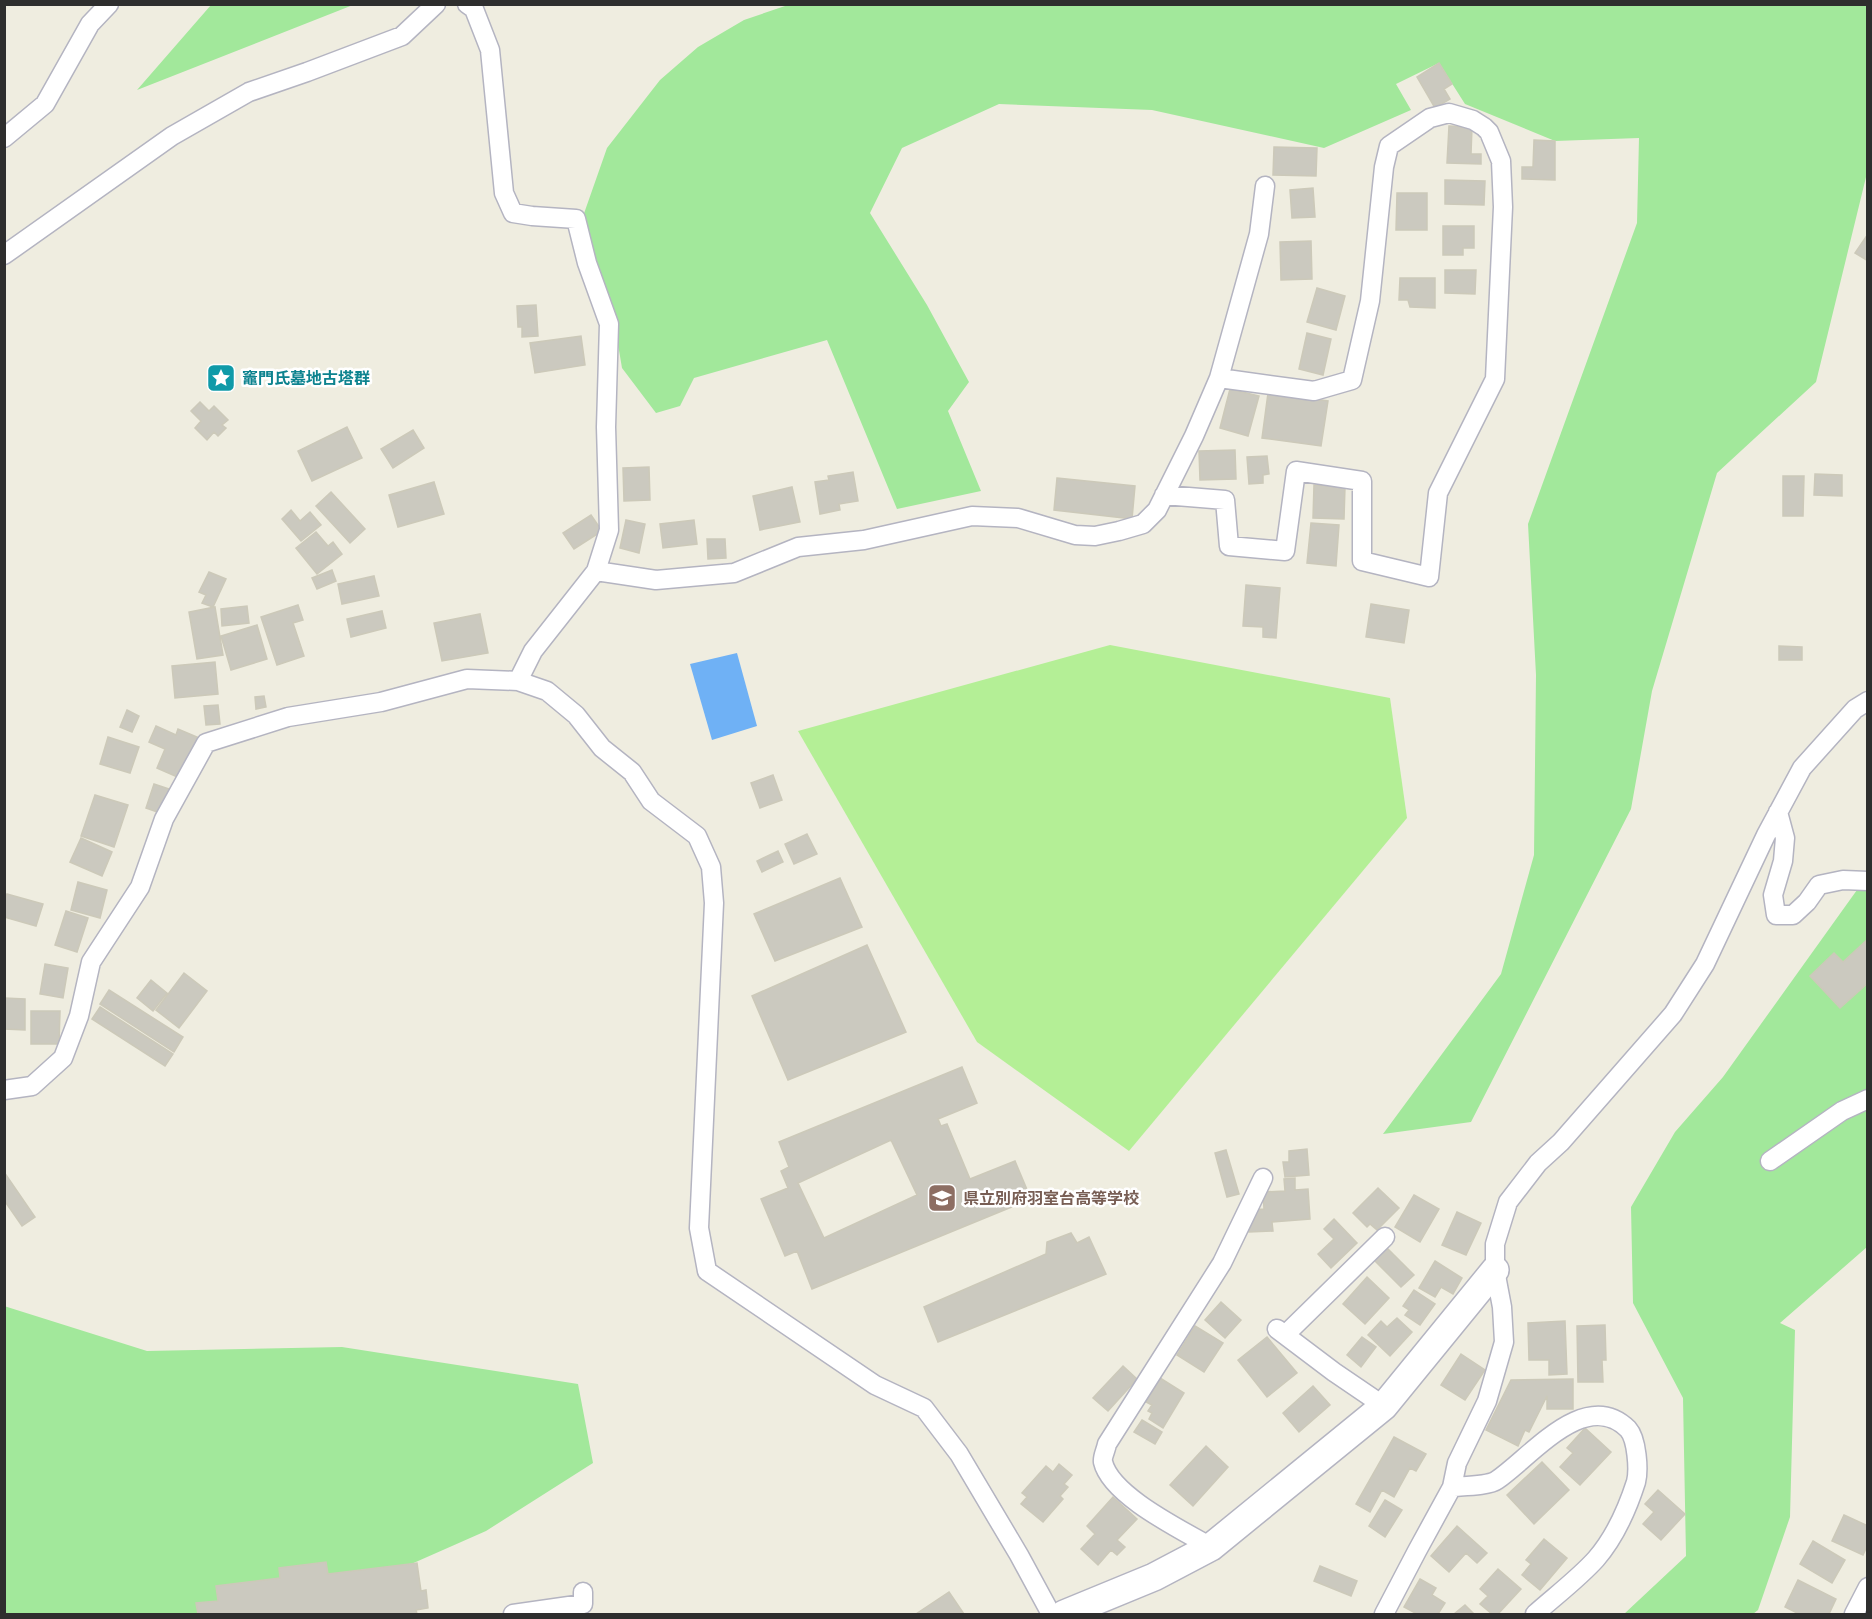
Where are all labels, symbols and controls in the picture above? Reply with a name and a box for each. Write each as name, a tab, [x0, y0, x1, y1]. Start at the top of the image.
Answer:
place icon: 竈門氏墓地古塔群	[205, 362, 237, 394]
place label: 竈門氏墓地古塔群	[242, 368, 370, 388]
school or university icon: 県立別府羽室台高等学校	[926, 1182, 958, 1214]
place label: 県立別府羽室台高等学校	[963, 1188, 1139, 1208]

